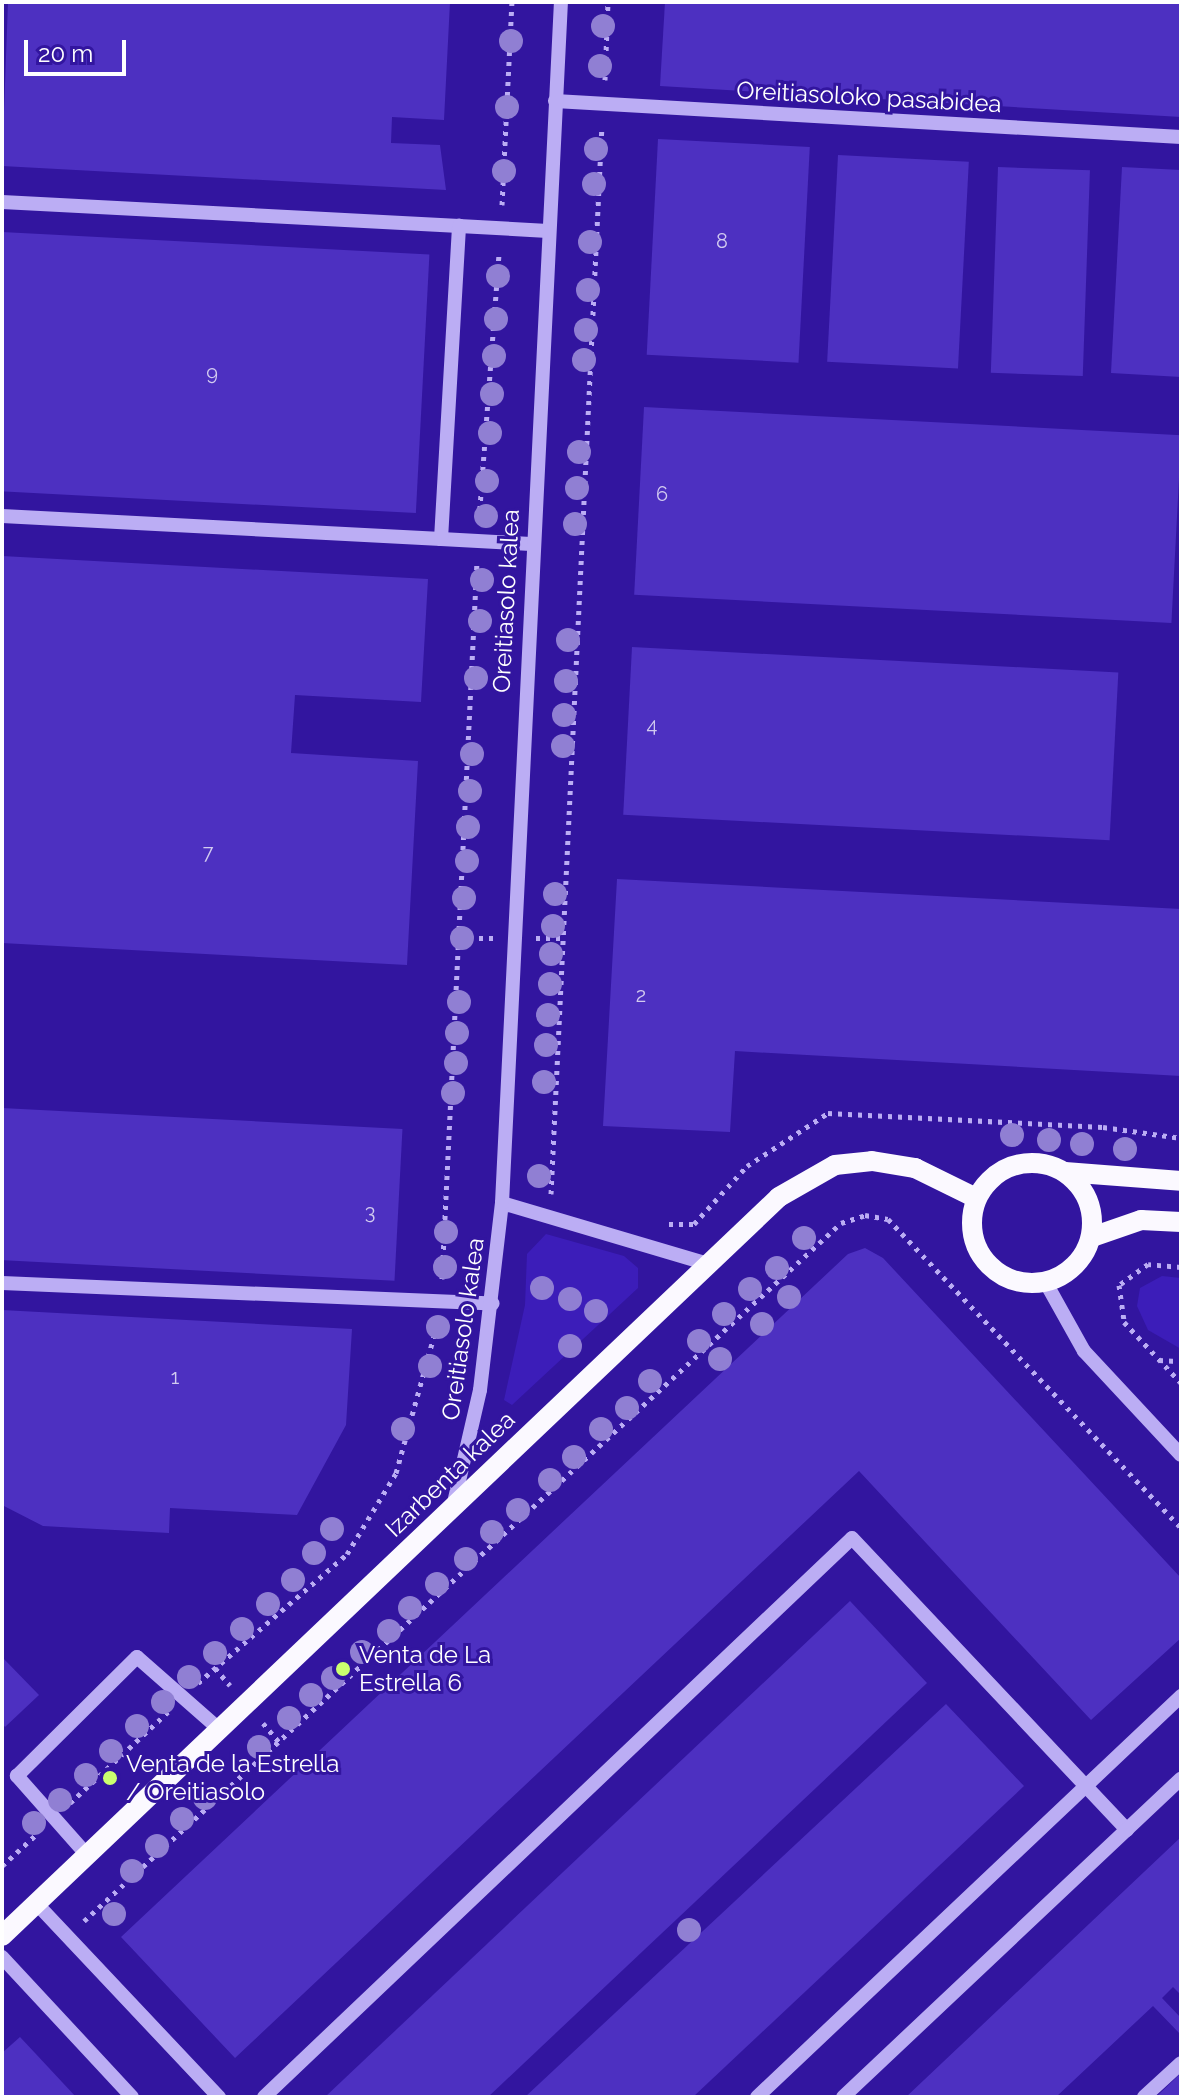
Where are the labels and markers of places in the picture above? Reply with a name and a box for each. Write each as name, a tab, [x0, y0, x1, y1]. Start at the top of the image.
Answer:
place label: Venta de La Estrella 6	[359, 1641, 491, 1697]
marker: Venta de La Estrella 6	[334, 1660, 352, 1678]
place label: Venta de la Estrella / Oreitiasolo	[126, 1750, 339, 1806]
marker: Venta de la Estrella / Oreitiasolo	[101, 1769, 119, 1787]

